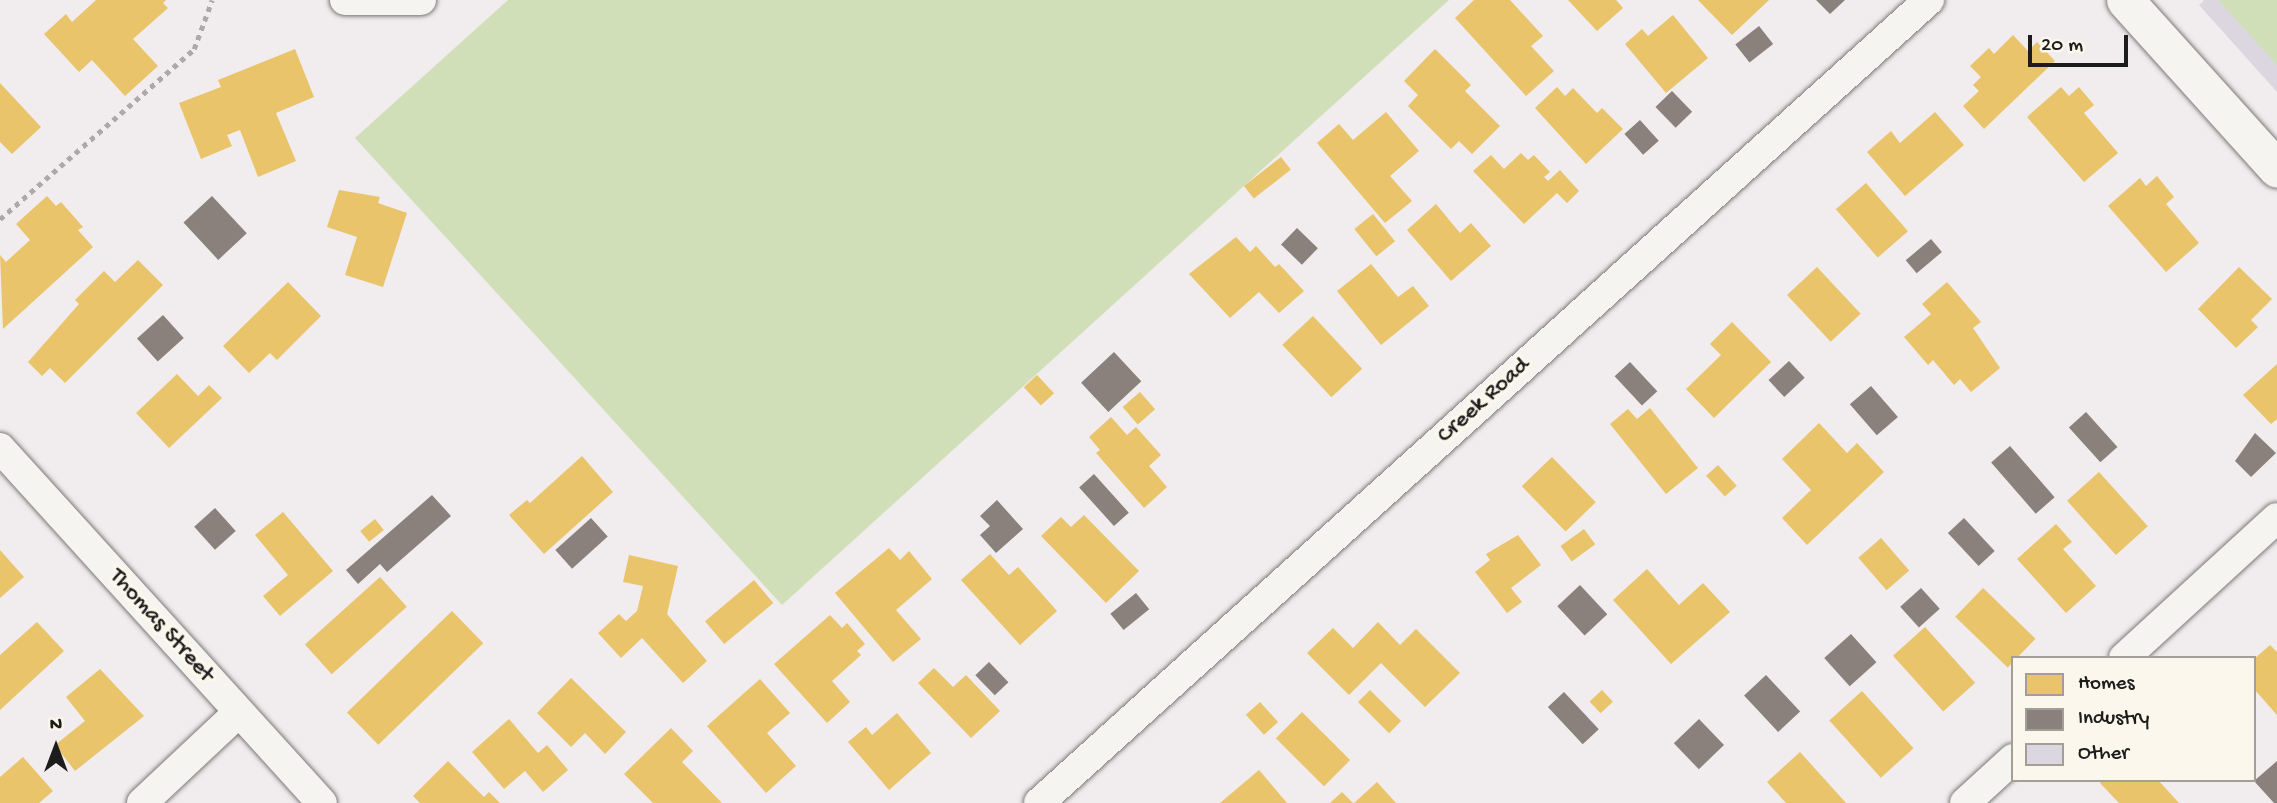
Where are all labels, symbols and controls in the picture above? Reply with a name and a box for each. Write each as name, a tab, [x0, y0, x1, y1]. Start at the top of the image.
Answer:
scale bar	[2032, 21, 2132, 65]
text: 20 m	[2041, 34, 2083, 59]
street label: Creek Road	[1432, 352, 1536, 450]
street label: Thomas Street	[102, 563, 220, 689]
legend	[2011, 656, 2256, 782]
text: Homes	[2078, 672, 2134, 697]
text: Industry	[2078, 707, 2149, 732]
north arrow	[21, 712, 91, 782]
text: N	[50, 714, 62, 737]
text: Other	[2078, 742, 2129, 767]

